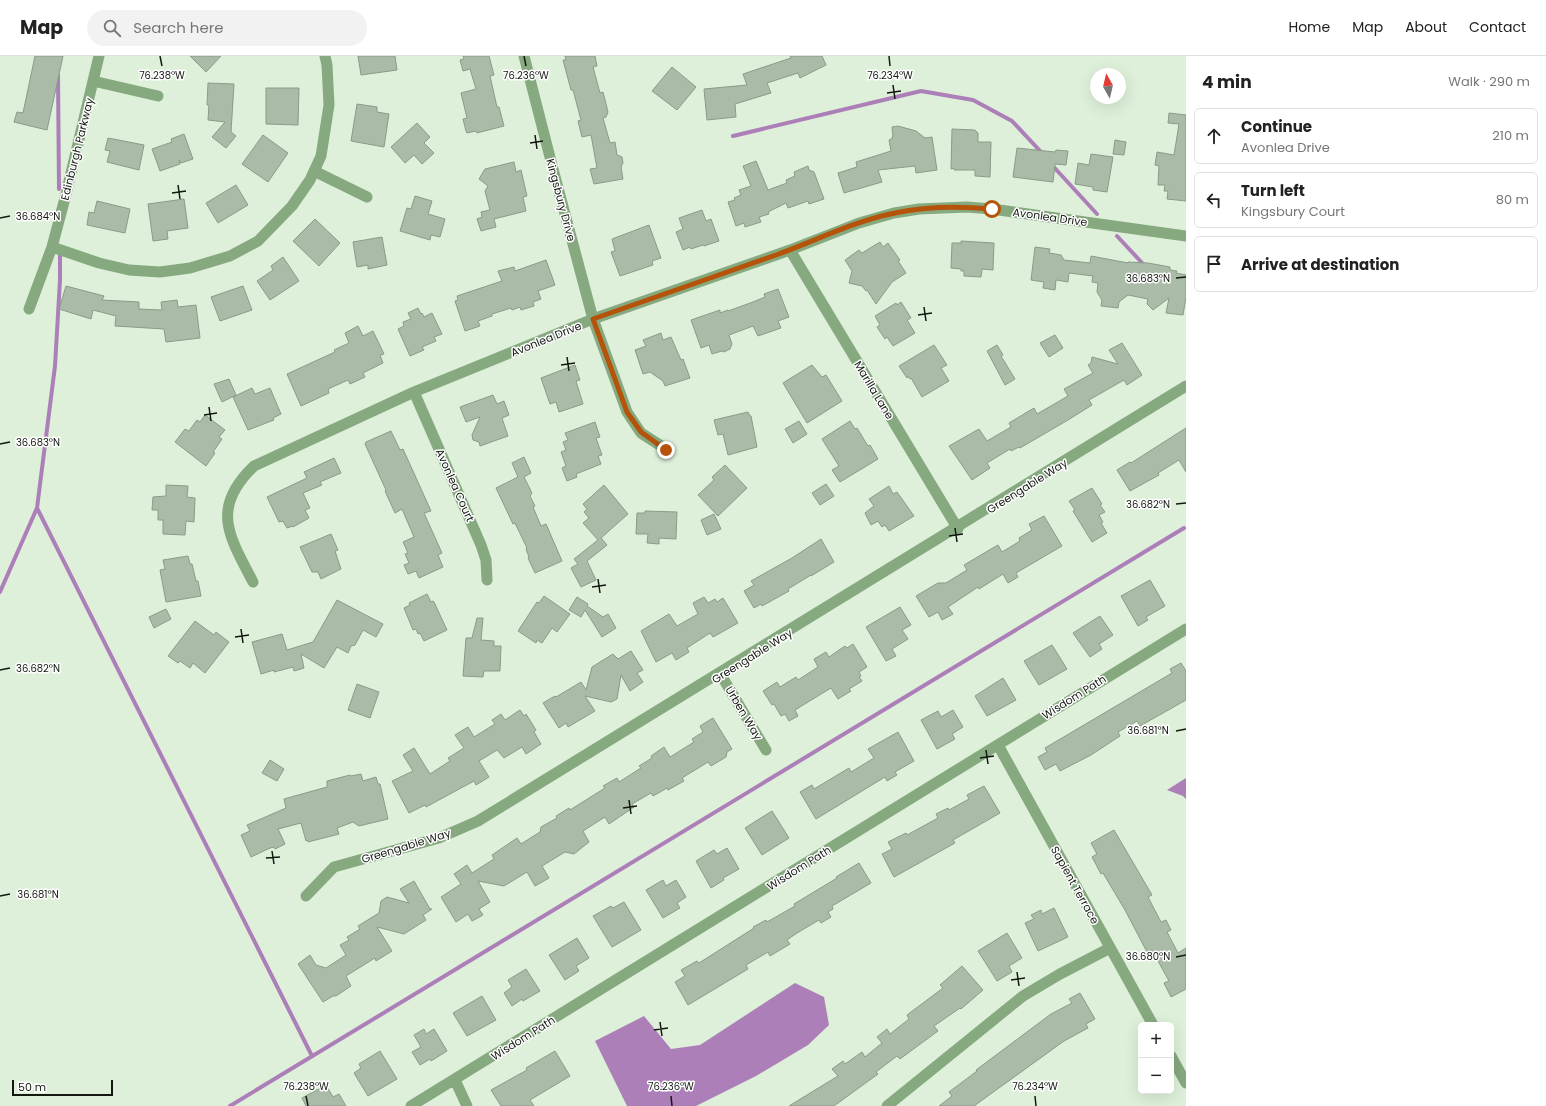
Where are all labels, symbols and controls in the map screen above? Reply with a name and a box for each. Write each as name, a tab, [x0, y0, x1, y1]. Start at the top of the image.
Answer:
search box	[87, 10, 367, 46]
text: Map	[20, 14, 63, 41]
icon: search	[101, 17, 123, 39]
text: Search here	[133, 17, 224, 38]
text: Home	[1288, 17, 1330, 37]
text: Map	[1352, 17, 1383, 37]
text: About	[1405, 17, 1447, 37]
text: Contact	[1469, 17, 1526, 37]
text: 76.238°W	[139, 68, 185, 83]
text: 76.236°W	[503, 68, 549, 83]
text: 76.234°W	[867, 68, 913, 83]
north arrow	[1090, 68, 1126, 104]
text: 4 min	[1202, 70, 1252, 94]
text: Walk · 290 m	[1448, 72, 1530, 91]
street label: Edinburgh Parkway	[57, 95, 98, 202]
text: Continue	[1241, 116, 1312, 137]
icon: ahead	[1203, 125, 1225, 147]
text: 210 m	[1492, 126, 1529, 145]
text: Avonlea Drive	[1241, 138, 1330, 157]
street label: Kingsbury Drive	[542, 157, 580, 243]
text: Turn left	[1241, 180, 1305, 201]
icon: left	[1203, 189, 1225, 211]
text: 80 m	[1496, 190, 1529, 209]
route start	[983, 200, 1001, 218]
text: Kingsbury Court	[1241, 202, 1345, 221]
street label: Avonlea Drive	[1012, 204, 1088, 230]
text: 36.684°N	[16, 209, 60, 224]
icon: arrive	[1203, 253, 1225, 275]
text: Arrive at destination	[1241, 254, 1399, 275]
text: 36.683°N	[1126, 271, 1170, 286]
street label: Avonlea Drive	[508, 317, 584, 360]
street label: Marilla Lane	[850, 358, 898, 422]
text: 36.683°N	[16, 435, 60, 450]
route end	[657, 441, 675, 459]
street label: Avonlea Court	[432, 446, 478, 524]
street label: Greengable Way	[984, 454, 1071, 517]
text: 36.682°N	[1126, 497, 1170, 512]
street label: Greengable Way	[709, 624, 796, 687]
text: 36.682°N	[16, 661, 60, 676]
street label: Wisdom Path	[1039, 671, 1109, 723]
street label: Urben Way	[722, 683, 767, 744]
text: 36.681°N	[1127, 723, 1169, 738]
street label: Greengable Way	[359, 825, 453, 867]
street label: Wisdom Path	[764, 842, 834, 894]
street label: Sapient Terrace	[1047, 843, 1103, 927]
text: 36.681°N	[17, 887, 59, 902]
text: 36.680°N	[1126, 949, 1170, 964]
street label: Wisdom Path	[488, 1012, 558, 1064]
map controls	[1138, 1022, 1174, 1094]
button: +	[1138, 1022, 1174, 1058]
button: −	[1138, 1058, 1174, 1094]
scale bar	[12, 1078, 113, 1097]
text: 50 m	[18, 1079, 46, 1095]
text: 76.238°W	[283, 1079, 329, 1094]
text: 76.236°W	[648, 1079, 694, 1094]
text: 76.234°W	[1012, 1079, 1058, 1094]

